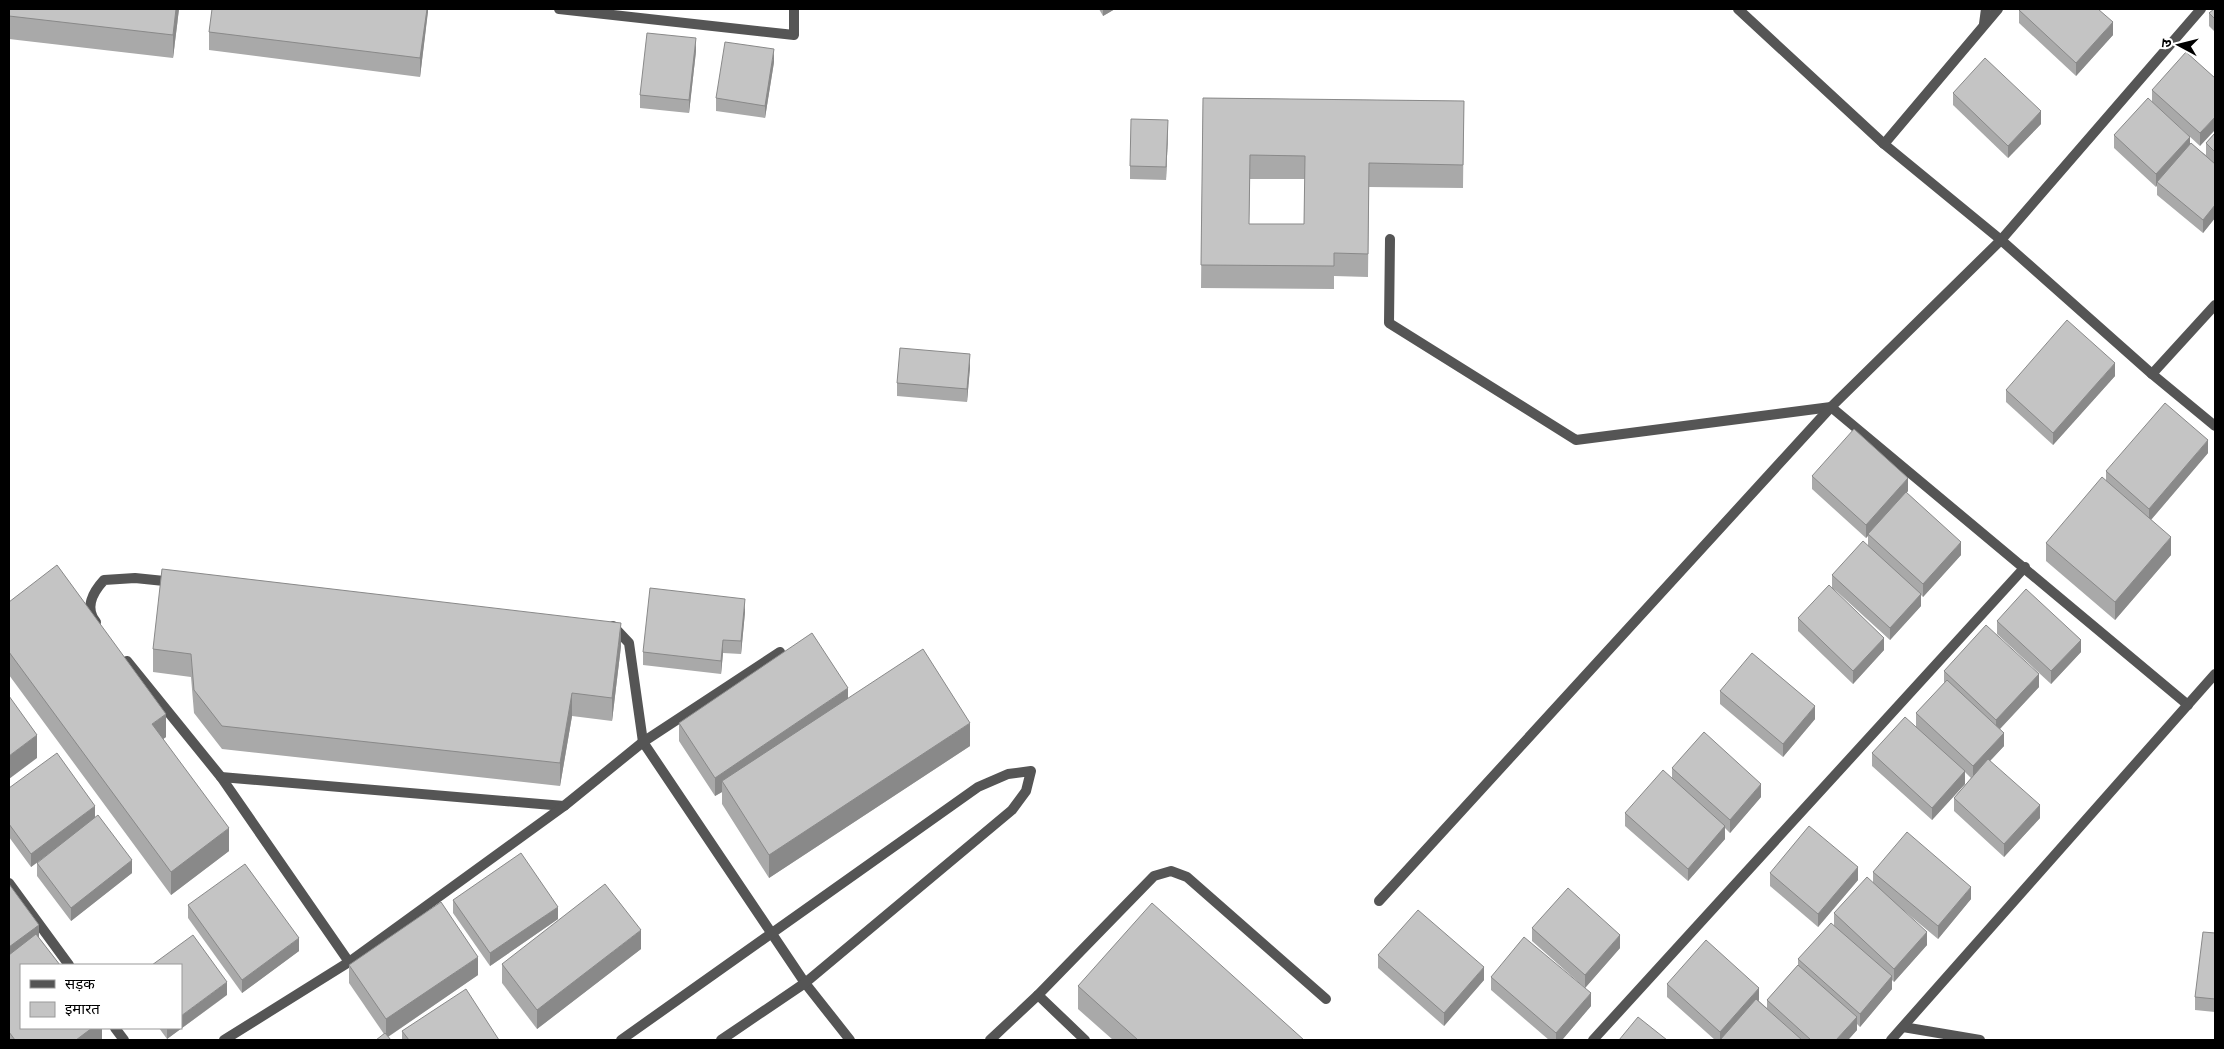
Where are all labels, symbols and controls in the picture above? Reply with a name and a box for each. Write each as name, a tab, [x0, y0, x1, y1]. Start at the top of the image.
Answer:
north arrow	[2154, 20, 2204, 70]
text: उ	[2158, 38, 2175, 48]
legend	[20, 964, 182, 1029]
text: सड़क	[65, 975, 95, 992]
text: इमारत	[65, 1000, 100, 1017]

